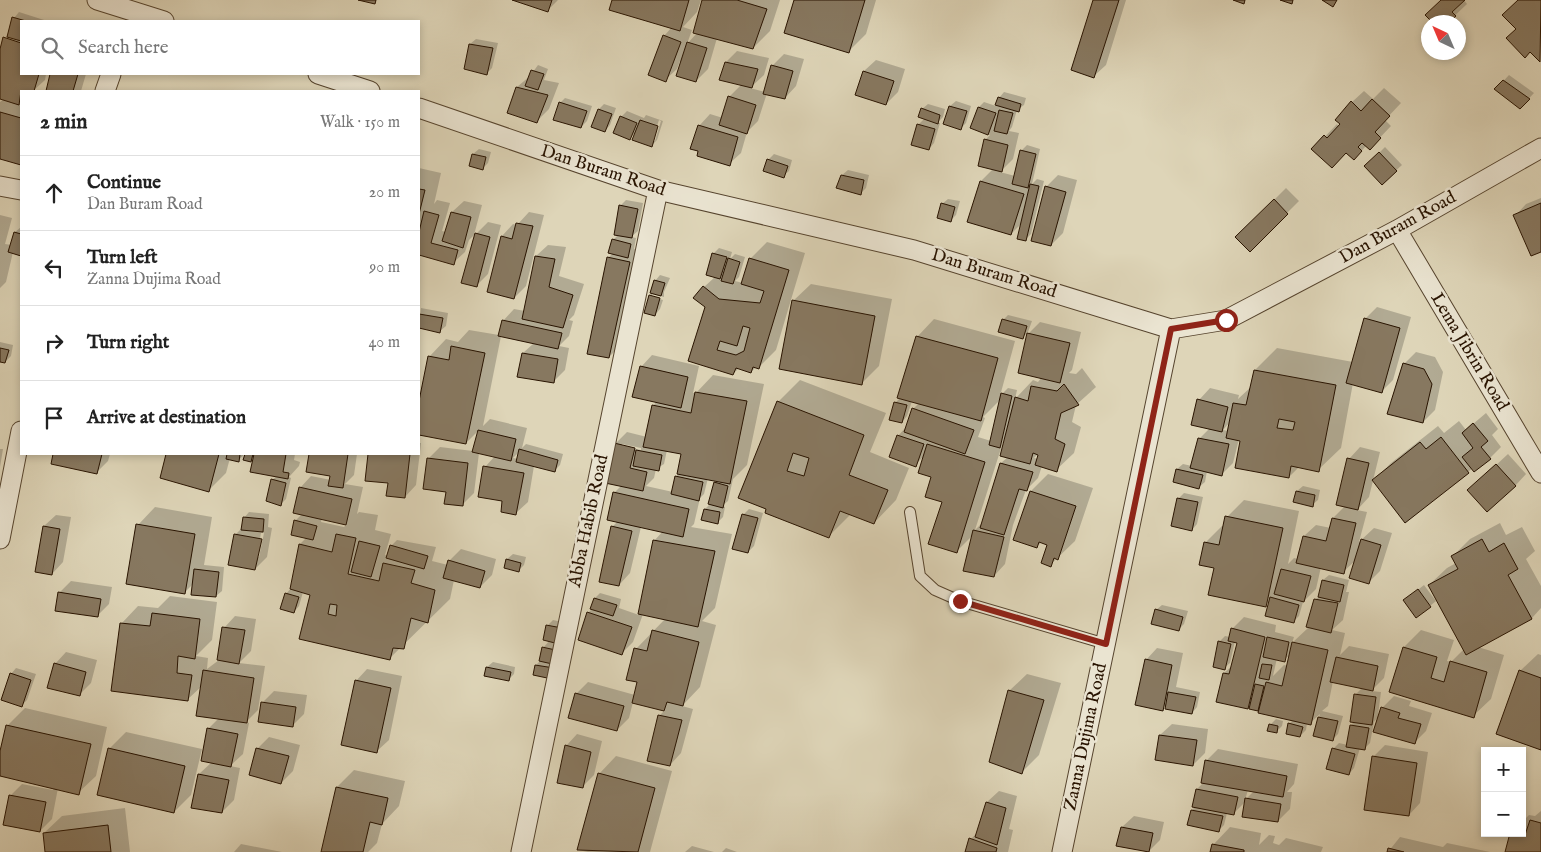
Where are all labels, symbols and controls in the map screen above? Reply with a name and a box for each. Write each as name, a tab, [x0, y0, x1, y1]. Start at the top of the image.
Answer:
north arrow	[1421, 15, 1466, 60]
search box	[20, 20, 420, 75]
icon: search	[38, 34, 66, 62]
text: Search here	[78, 36, 169, 60]
text: 2 min	[40, 109, 87, 136]
text: Walk · 150 m	[320, 113, 400, 133]
street label: Dan Buram Road	[538, 140, 669, 202]
text: Continue	[87, 171, 161, 195]
icon: ahead	[40, 179, 68, 207]
text: 20 m	[369, 183, 400, 203]
street label: Dan Buram Road	[1336, 186, 1461, 270]
text: Dan Buram Road	[87, 195, 202, 215]
street label: Dan Buram Road	[929, 244, 1060, 304]
text: Turn left	[87, 246, 158, 270]
icon: left	[40, 254, 68, 282]
text: 90 m	[369, 258, 400, 278]
text: Zanna Dujima Road	[87, 270, 221, 290]
street label: Lema Jibrin Road	[1425, 289, 1514, 416]
route start	[1215, 309, 1238, 332]
icon: right	[40, 329, 68, 357]
text: Turn right	[87, 331, 169, 355]
text: 40 m	[368, 333, 400, 353]
icon: arrive	[40, 404, 68, 432]
text: Arrive at destination	[87, 406, 246, 430]
street label: Abba Habib Road	[564, 452, 614, 590]
route end	[949, 590, 972, 613]
street label: Zanna Dujima Road	[1059, 661, 1113, 813]
map controls	[1481, 747, 1526, 837]
button: +	[1481, 747, 1526, 792]
button: −	[1481, 792, 1526, 837]

